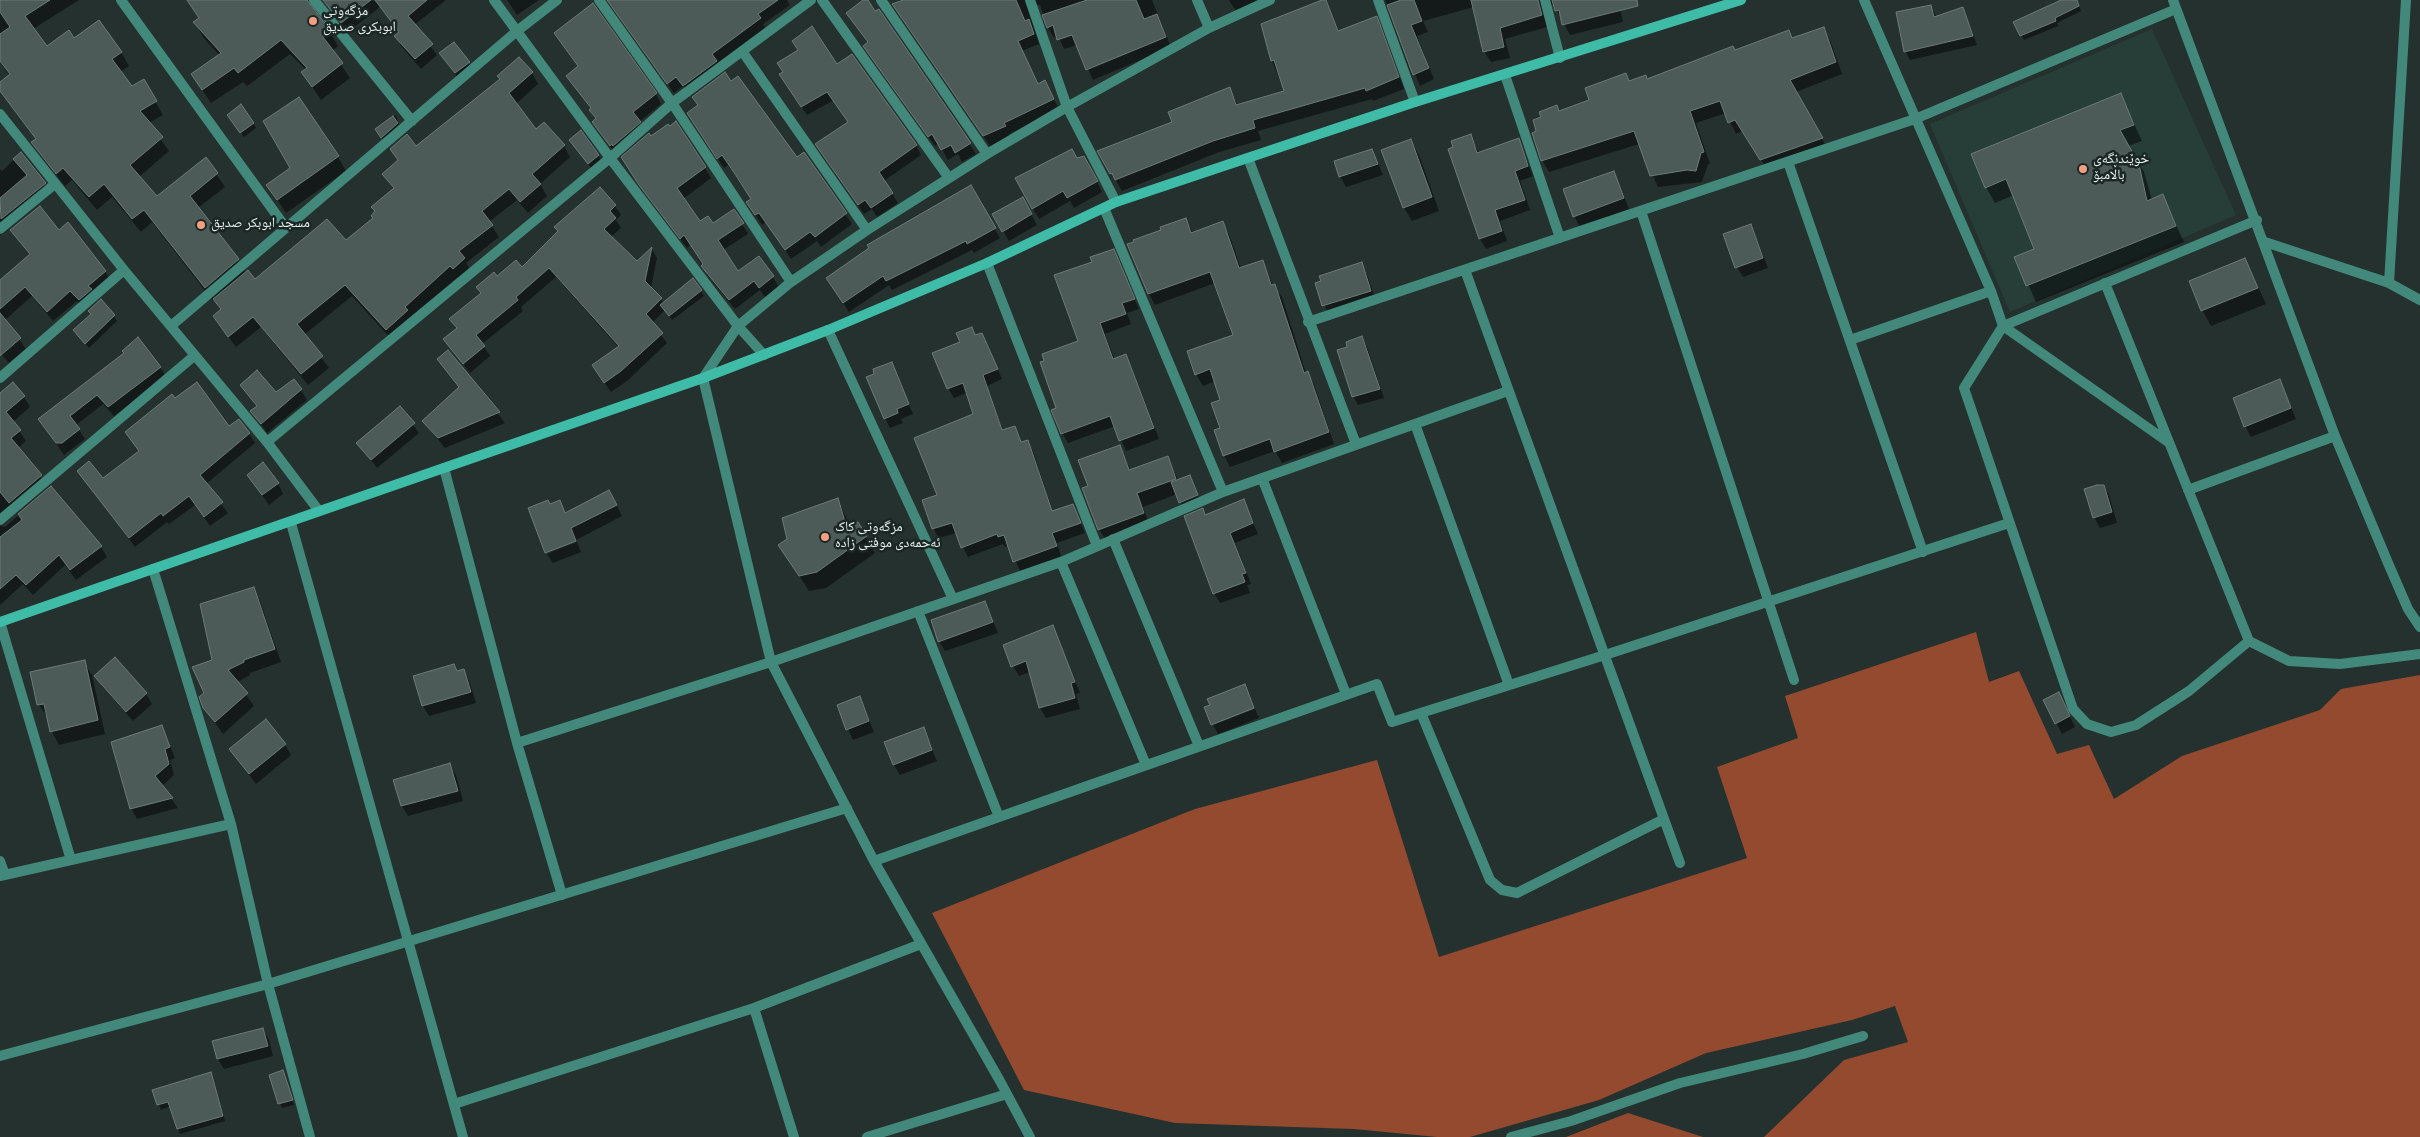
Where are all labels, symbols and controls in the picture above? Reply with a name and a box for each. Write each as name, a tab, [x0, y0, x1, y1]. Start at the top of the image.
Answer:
place label: مزگەوتی ابوبکری صدیق	[323, 5, 396, 38]
marker: مزگەوتی ابوبکری صدیق	[307, 15, 319, 27]
place label: خوێندنگەی باڵامبۆ	[2093, 153, 2149, 186]
marker: خوێندنگەی باڵامبۆ	[2077, 163, 2089, 175]
place label: مسجد ابوبكر صديق	[211, 217, 310, 233]
marker: مسجد ابوبكر صديق	[195, 219, 207, 231]
place label: مزگەوتی کاک ئەحمەدی موفتی زادە	[835, 521, 941, 554]
marker: مزگەوتی کاک ئەحمەدی موفتی زادە	[819, 531, 831, 543]

